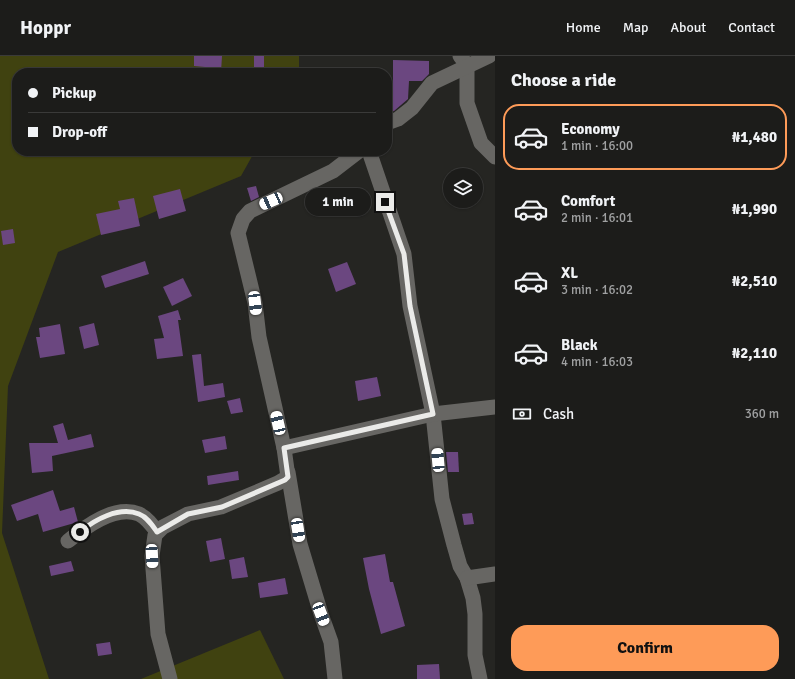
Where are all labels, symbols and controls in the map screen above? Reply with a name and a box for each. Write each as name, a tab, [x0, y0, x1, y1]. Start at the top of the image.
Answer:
text: Hoppr	[20, 16, 71, 40]
text: Home	[566, 19, 601, 36]
text: Map	[623, 19, 648, 36]
text: About	[670, 19, 706, 36]
text: Contact	[728, 19, 775, 36]
text: Choose a ride	[511, 69, 616, 91]
text: Pickup	[52, 84, 96, 102]
icon: car	[513, 119, 549, 155]
text: Economy	[561, 120, 620, 138]
text: Drop-off	[52, 123, 107, 141]
text: ₦1,480	[732, 128, 777, 146]
text: 1 min · 16:00	[561, 138, 633, 154]
map controls	[443, 168, 483, 208]
button: layers	[443, 168, 483, 208]
callout: 1 min	[305, 188, 371, 216]
car	[258, 191, 284, 211]
icon: car	[513, 191, 549, 227]
text: Comfort	[561, 192, 615, 210]
route end	[376, 193, 394, 211]
text: 1 min	[322, 194, 354, 210]
text: ₦1,990	[732, 200, 777, 218]
text: 2 min · 16:01	[561, 210, 633, 226]
icon: car	[513, 263, 549, 299]
text: XL	[561, 264, 578, 282]
text: ₦2,510	[732, 272, 777, 290]
text: 3 min · 16:02	[561, 282, 633, 298]
car	[248, 290, 262, 316]
icon: car	[513, 335, 549, 371]
text: Black	[561, 336, 598, 354]
text: ₦2,110	[732, 344, 777, 362]
text: 4 min · 16:03	[561, 354, 633, 370]
icon: cash	[511, 403, 533, 425]
text: Cash	[543, 405, 574, 423]
text: 360 m	[745, 406, 779, 422]
car	[269, 410, 287, 436]
car	[431, 448, 445, 472]
car	[290, 517, 306, 543]
route start	[71, 523, 89, 541]
car	[145, 544, 159, 568]
car	[311, 601, 331, 627]
button: Confirm	[511, 625, 779, 671]

